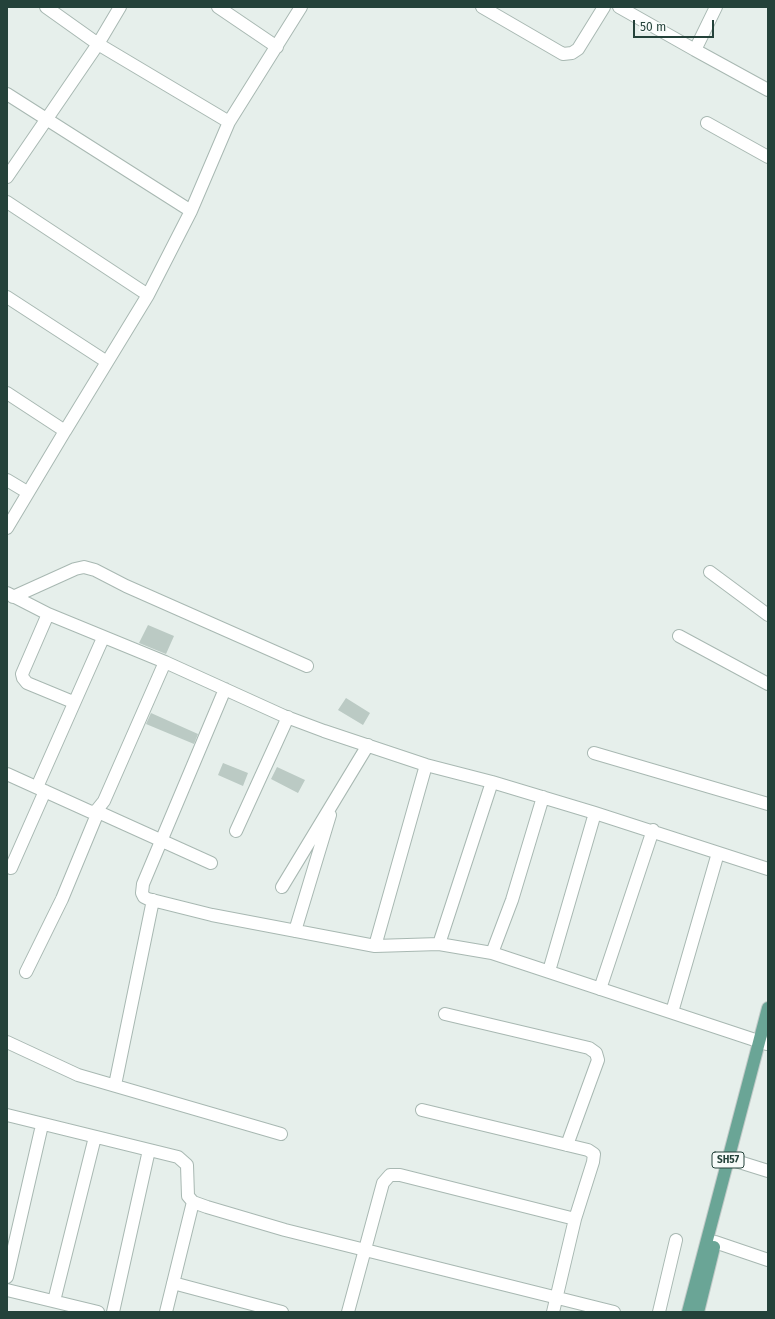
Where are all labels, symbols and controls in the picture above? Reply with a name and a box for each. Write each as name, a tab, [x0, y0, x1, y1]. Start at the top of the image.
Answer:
scale bar	[635, 12, 716, 38]
text: 50 m	[640, 20, 666, 34]
road number: SH57	[712, 1152, 744, 1168]

